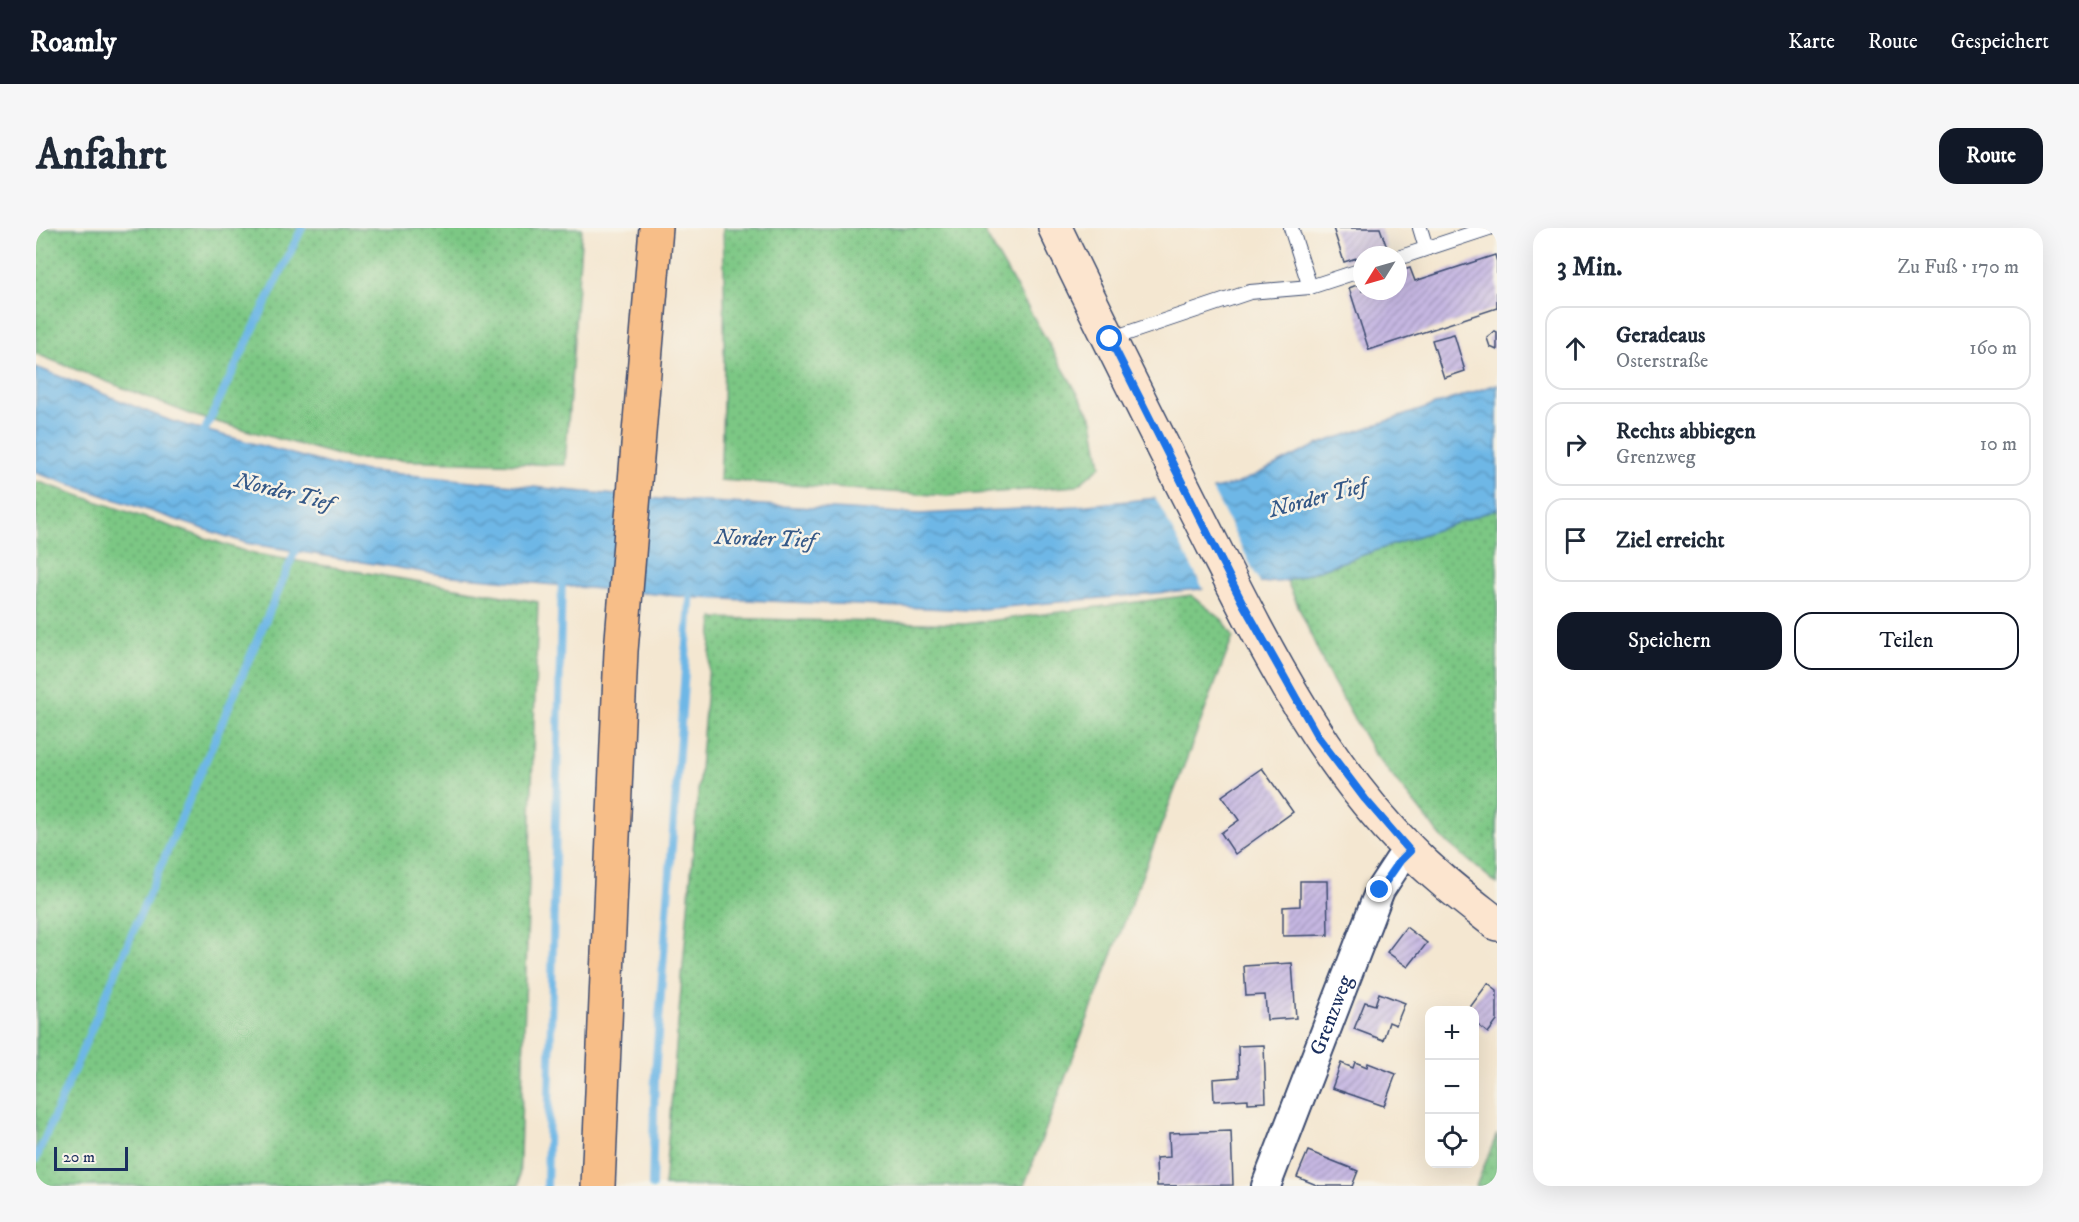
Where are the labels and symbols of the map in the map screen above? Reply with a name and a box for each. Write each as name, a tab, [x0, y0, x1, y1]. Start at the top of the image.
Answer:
north arrow	[1353, 246, 1407, 300]
route start	[1096, 325, 1122, 351]
water label: Norder Tief	[230, 466, 341, 518]
water label: Norder Tief	[1264, 471, 1375, 525]
water label: Norder Tief	[712, 524, 821, 554]
route end	[1366, 876, 1392, 902]
street label: Grenzweg	[1305, 971, 1359, 1059]
scale bar	[54, 1144, 128, 1172]

